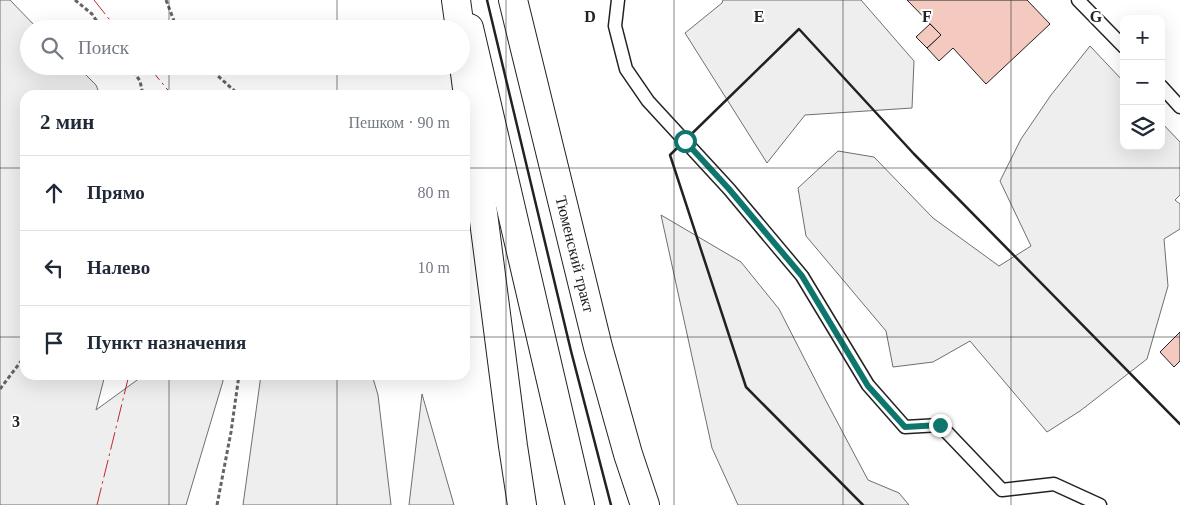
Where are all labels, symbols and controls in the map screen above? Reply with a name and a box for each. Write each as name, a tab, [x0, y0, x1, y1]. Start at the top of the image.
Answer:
text: D	[584, 8, 596, 25]
text: E	[754, 8, 764, 25]
text: F	[922, 8, 932, 25]
text: G	[1090, 8, 1103, 25]
map controls	[1120, 15, 1165, 150]
button: +	[1120, 15, 1165, 60]
search box	[20, 20, 470, 75]
icon: search	[38, 34, 66, 62]
text: Поиск	[78, 37, 129, 58]
button: −	[1120, 60, 1165, 105]
button: layers	[1120, 105, 1165, 150]
text: 2 мин	[40, 110, 94, 134]
text: Пешком · 90 m	[348, 114, 450, 131]
route start	[674, 130, 697, 153]
icon: ahead	[40, 179, 68, 207]
text: Прямо	[87, 182, 145, 203]
text: 80 m	[418, 184, 450, 201]
street label: Тюменский тракт	[551, 194, 598, 314]
icon: left	[40, 254, 68, 282]
text: Налево	[87, 257, 150, 278]
text: 10 m	[418, 259, 450, 276]
icon: arrive	[40, 329, 68, 357]
text: Пункт назначения	[87, 332, 246, 353]
text: 3	[12, 413, 20, 430]
route end	[929, 414, 952, 437]

